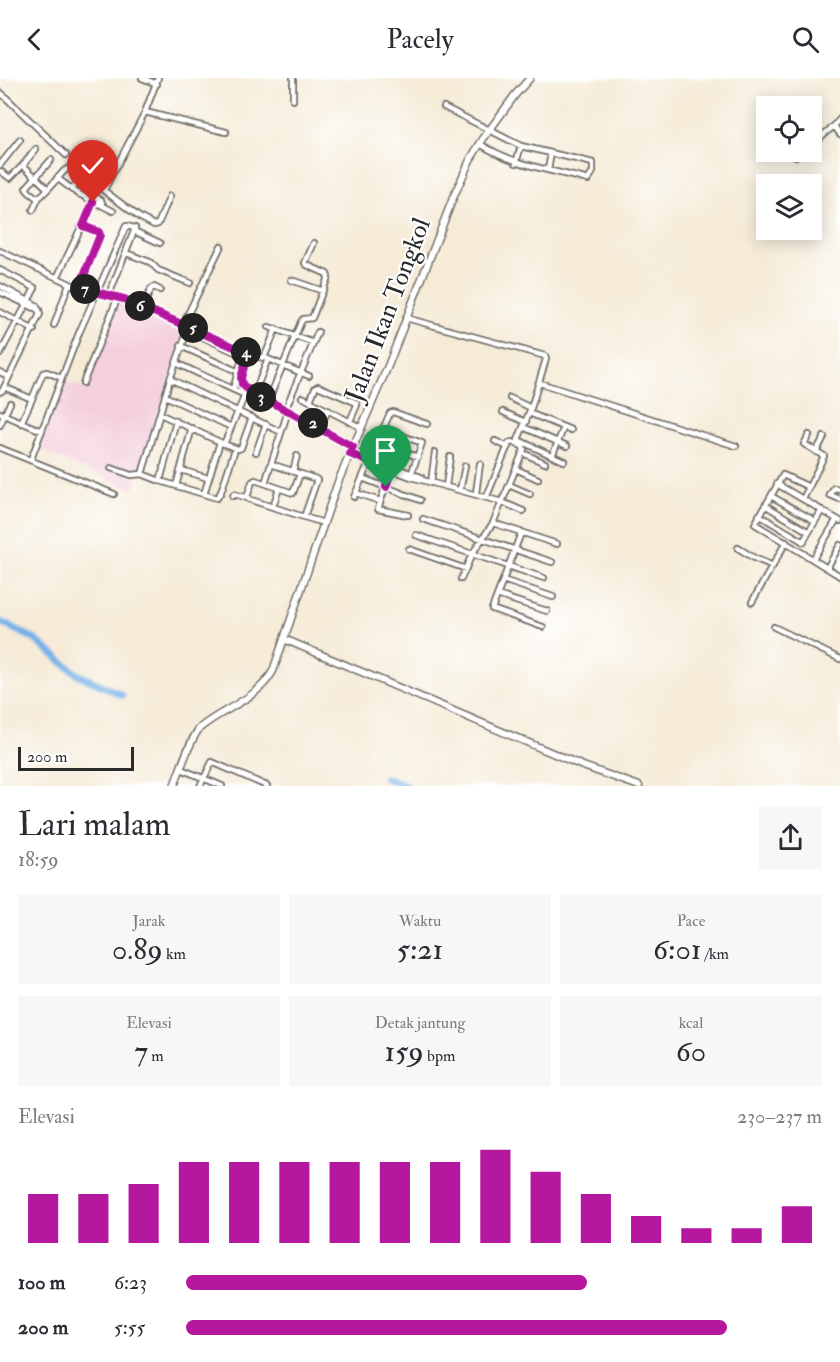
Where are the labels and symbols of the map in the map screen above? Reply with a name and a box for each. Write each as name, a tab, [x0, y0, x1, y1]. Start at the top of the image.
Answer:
pin	[67, 140, 118, 202]
street label: Jalan Ikan Tongkol	[338, 213, 438, 408]
pin: 7	[70, 274, 100, 304]
pin: 6	[125, 291, 155, 321]
pin: 5	[178, 313, 208, 343]
pin: 4	[231, 337, 261, 367]
pin: 3	[246, 382, 276, 412]
pin: 2	[298, 408, 328, 438]
pin	[360, 425, 411, 487]
scale bar	[18, 744, 134, 772]

